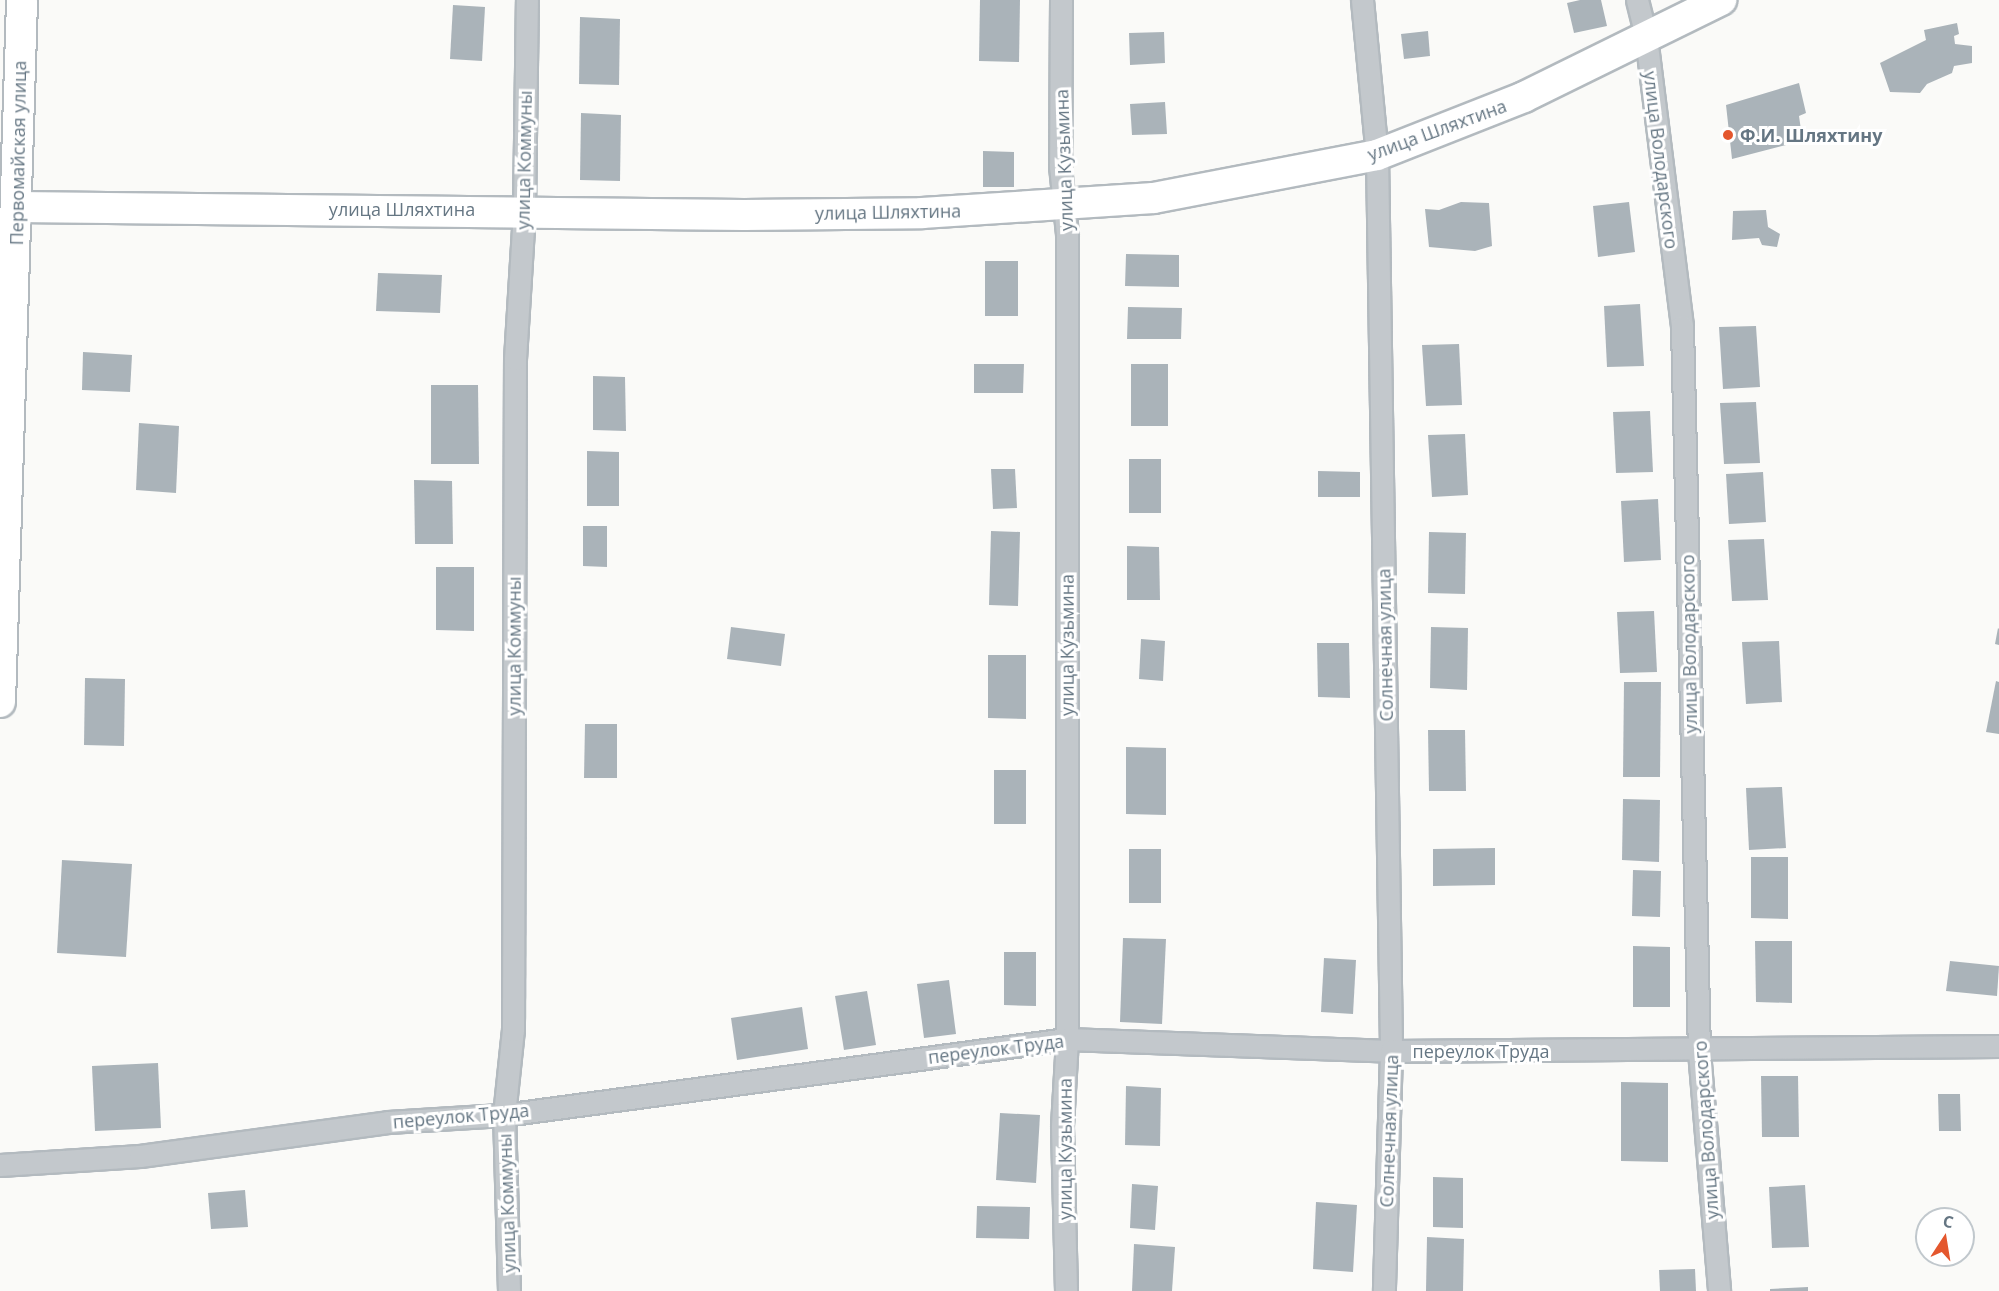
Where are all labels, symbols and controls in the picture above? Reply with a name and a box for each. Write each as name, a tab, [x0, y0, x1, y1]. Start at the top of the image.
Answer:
street label: Первомайская улица	[6, 61, 30, 245]
street label: улица Володарского	[1639, 70, 1683, 250]
street label: улица Кузьмина	[1051, 89, 1077, 231]
street label: улица Коммуны	[512, 90, 536, 230]
street label: улица Шляхтина	[1365, 95, 1509, 165]
place label: Ф.И. Шляхтину	[1740, 124, 1882, 146]
marker: Ф.И. Шляхтину	[1721, 128, 1735, 142]
street label: улица Шляхтина	[329, 198, 475, 220]
street label: улица Шляхтина	[815, 200, 961, 224]
street label: улица Володарского	[1677, 554, 1701, 734]
street label: Солнечная улица	[1373, 568, 1397, 722]
street label: улица Кузьмина	[1056, 574, 1078, 716]
street label: улица Коммуны	[503, 576, 525, 716]
street label: переулок Труда	[927, 1030, 1065, 1068]
street label: переулок Труда	[1413, 1040, 1549, 1062]
street label: улица Володарского	[1689, 1040, 1723, 1220]
street label: Солнечная улица	[1376, 1054, 1402, 1208]
street label: улица Кузьмина	[1054, 1078, 1076, 1220]
street label: переулок Труда	[392, 1099, 530, 1133]
street label: улица Коммуны	[494, 1133, 520, 1273]
north arrow	[1915, 1207, 1975, 1267]
text: С	[1941, 1210, 1956, 1233]

